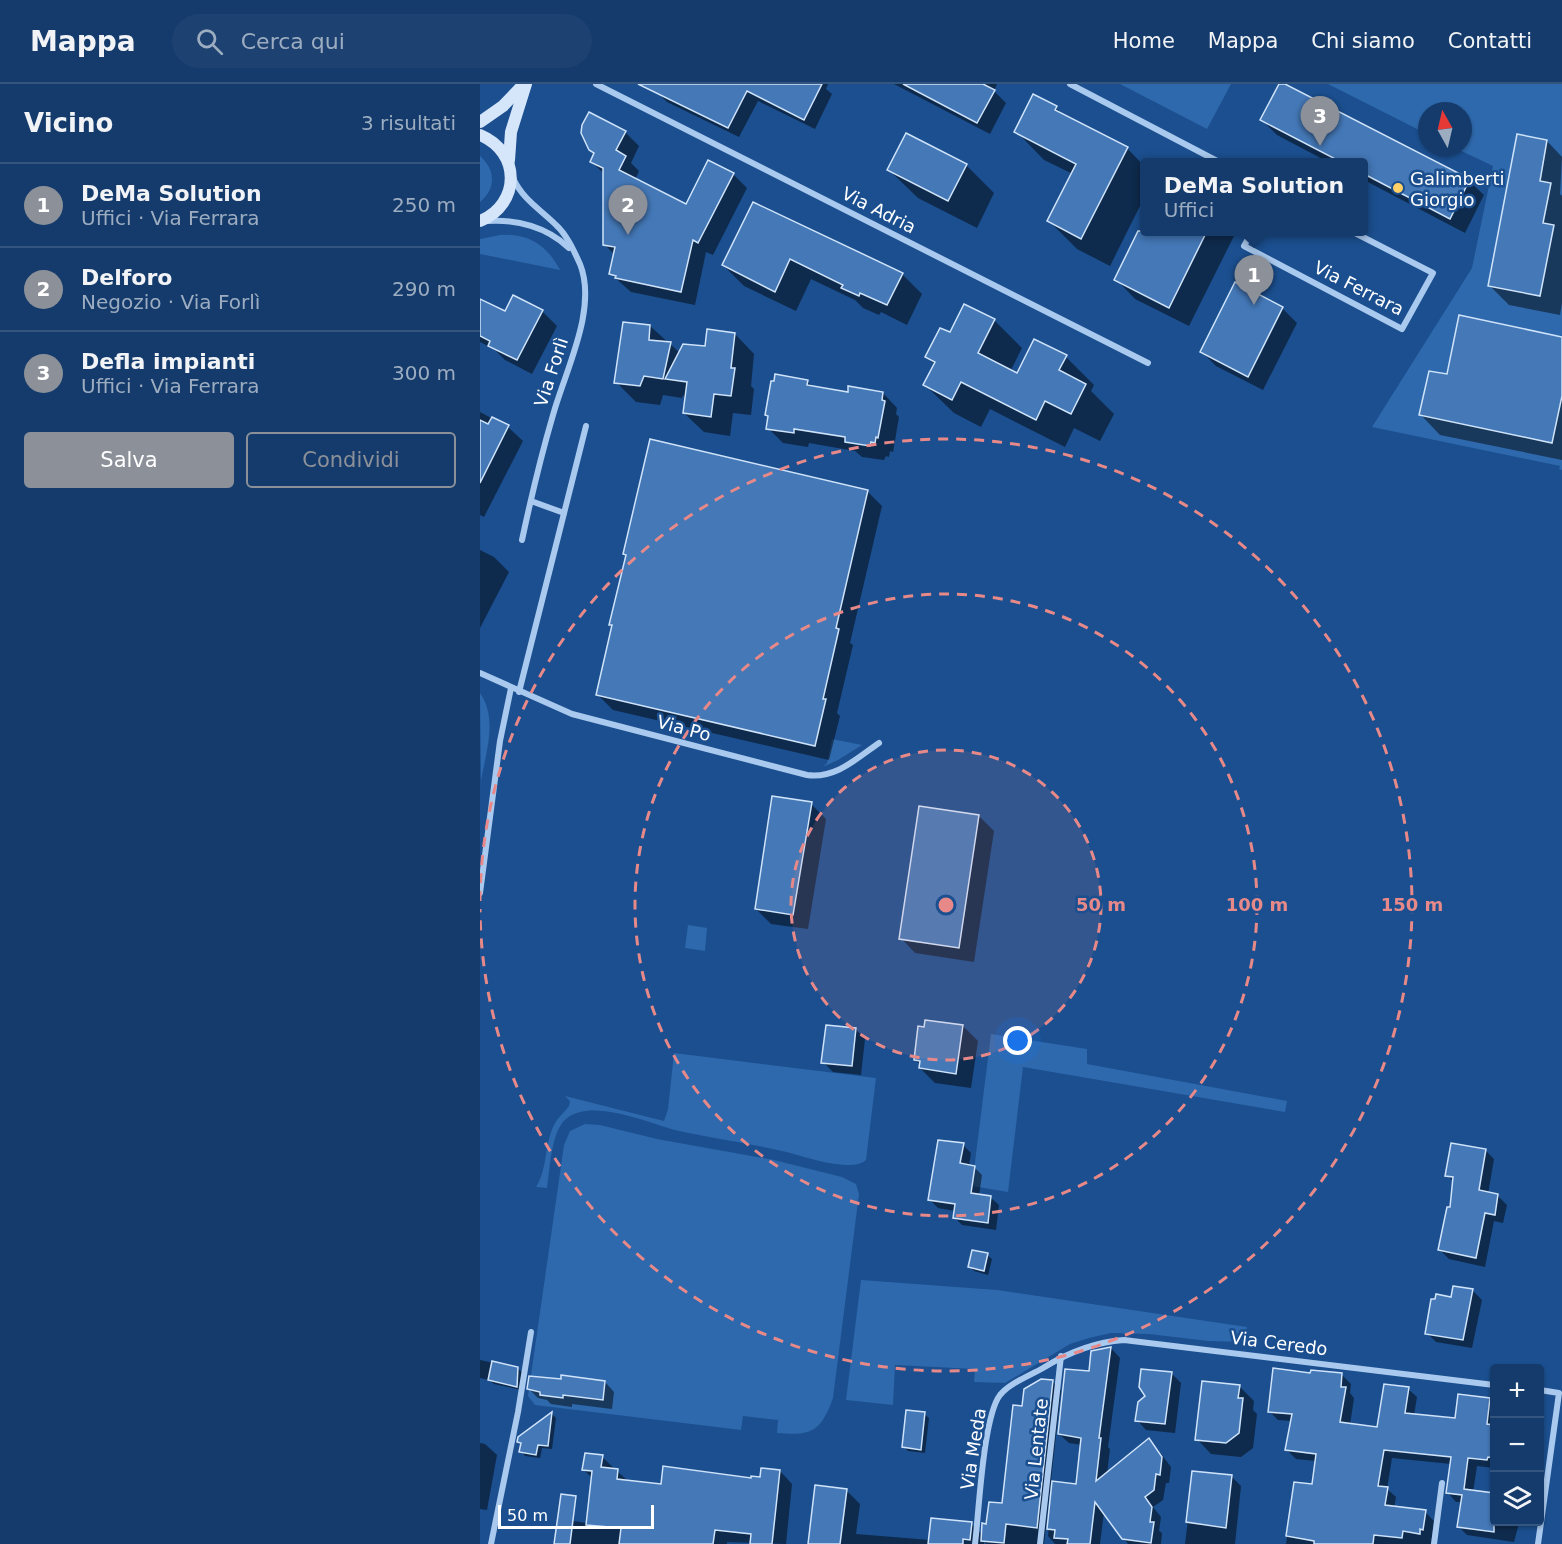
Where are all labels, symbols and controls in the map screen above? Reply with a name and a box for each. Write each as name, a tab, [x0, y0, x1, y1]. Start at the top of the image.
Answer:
search box	[172, 14, 592, 68]
text: Mappa	[30, 25, 136, 58]
icon: search	[193, 25, 226, 58]
text: Cerca qui	[241, 29, 345, 54]
text: Home	[1113, 29, 1175, 53]
text: Mappa	[1208, 29, 1278, 53]
text: Chi siamo	[1311, 29, 1415, 53]
text: Contatti	[1448, 29, 1532, 53]
pin: 3	[1300, 97, 1340, 146]
north arrow	[1418, 102, 1472, 156]
text: Vicino	[24, 108, 113, 138]
text: 3 risultati	[361, 111, 456, 135]
popup	[1140, 158, 1368, 236]
place label: Galimberti Giorgio	[1410, 168, 1504, 210]
text: DeMa Solution	[1164, 173, 1344, 198]
text: DeMa Solution	[81, 181, 262, 206]
marker: Galimberti Giorgio	[1391, 181, 1405, 195]
street label: Via Adria	[838, 182, 920, 238]
pin: 2	[608, 186, 648, 235]
text: 1	[37, 193, 50, 217]
text: 250 m	[392, 193, 456, 217]
text: Uffici	[1164, 198, 1214, 222]
text: Uffici · Via Ferrara	[81, 206, 260, 230]
pin: 1	[1234, 256, 1274, 305]
street label: Via Ferrara	[1311, 256, 1407, 320]
text: Delforo	[81, 265, 172, 290]
text: 2	[37, 277, 50, 301]
text: 290 m	[392, 277, 456, 301]
text: Negozio · Via Forlì	[81, 290, 260, 314]
street label: Via Forlì	[530, 335, 572, 409]
text: Defla impianti	[81, 349, 255, 374]
text: 3	[37, 361, 50, 385]
text: 300 m	[392, 361, 456, 385]
text: Uffici · Via Ferrara	[81, 374, 260, 398]
button: Salva	[24, 432, 234, 488]
button: Condividi	[246, 432, 456, 488]
street label: Via Po	[655, 711, 713, 745]
text: 50 m	[1076, 894, 1126, 915]
text: 100 m	[1226, 894, 1288, 915]
text: 150 m	[1381, 894, 1443, 915]
centre of rings	[936, 895, 956, 915]
your location	[1003, 1026, 1032, 1055]
street label: Via Ceredo	[1229, 1327, 1329, 1359]
map controls	[1490, 1364, 1544, 1526]
button: +	[1490, 1364, 1544, 1418]
street label: Via Lentate	[1020, 1397, 1052, 1501]
street label: Via Meda	[956, 1406, 990, 1492]
button: −	[1490, 1418, 1544, 1472]
button: layers	[1490, 1472, 1544, 1526]
scale bar	[498, 1502, 654, 1530]
text: 50 m	[507, 1506, 548, 1525]

